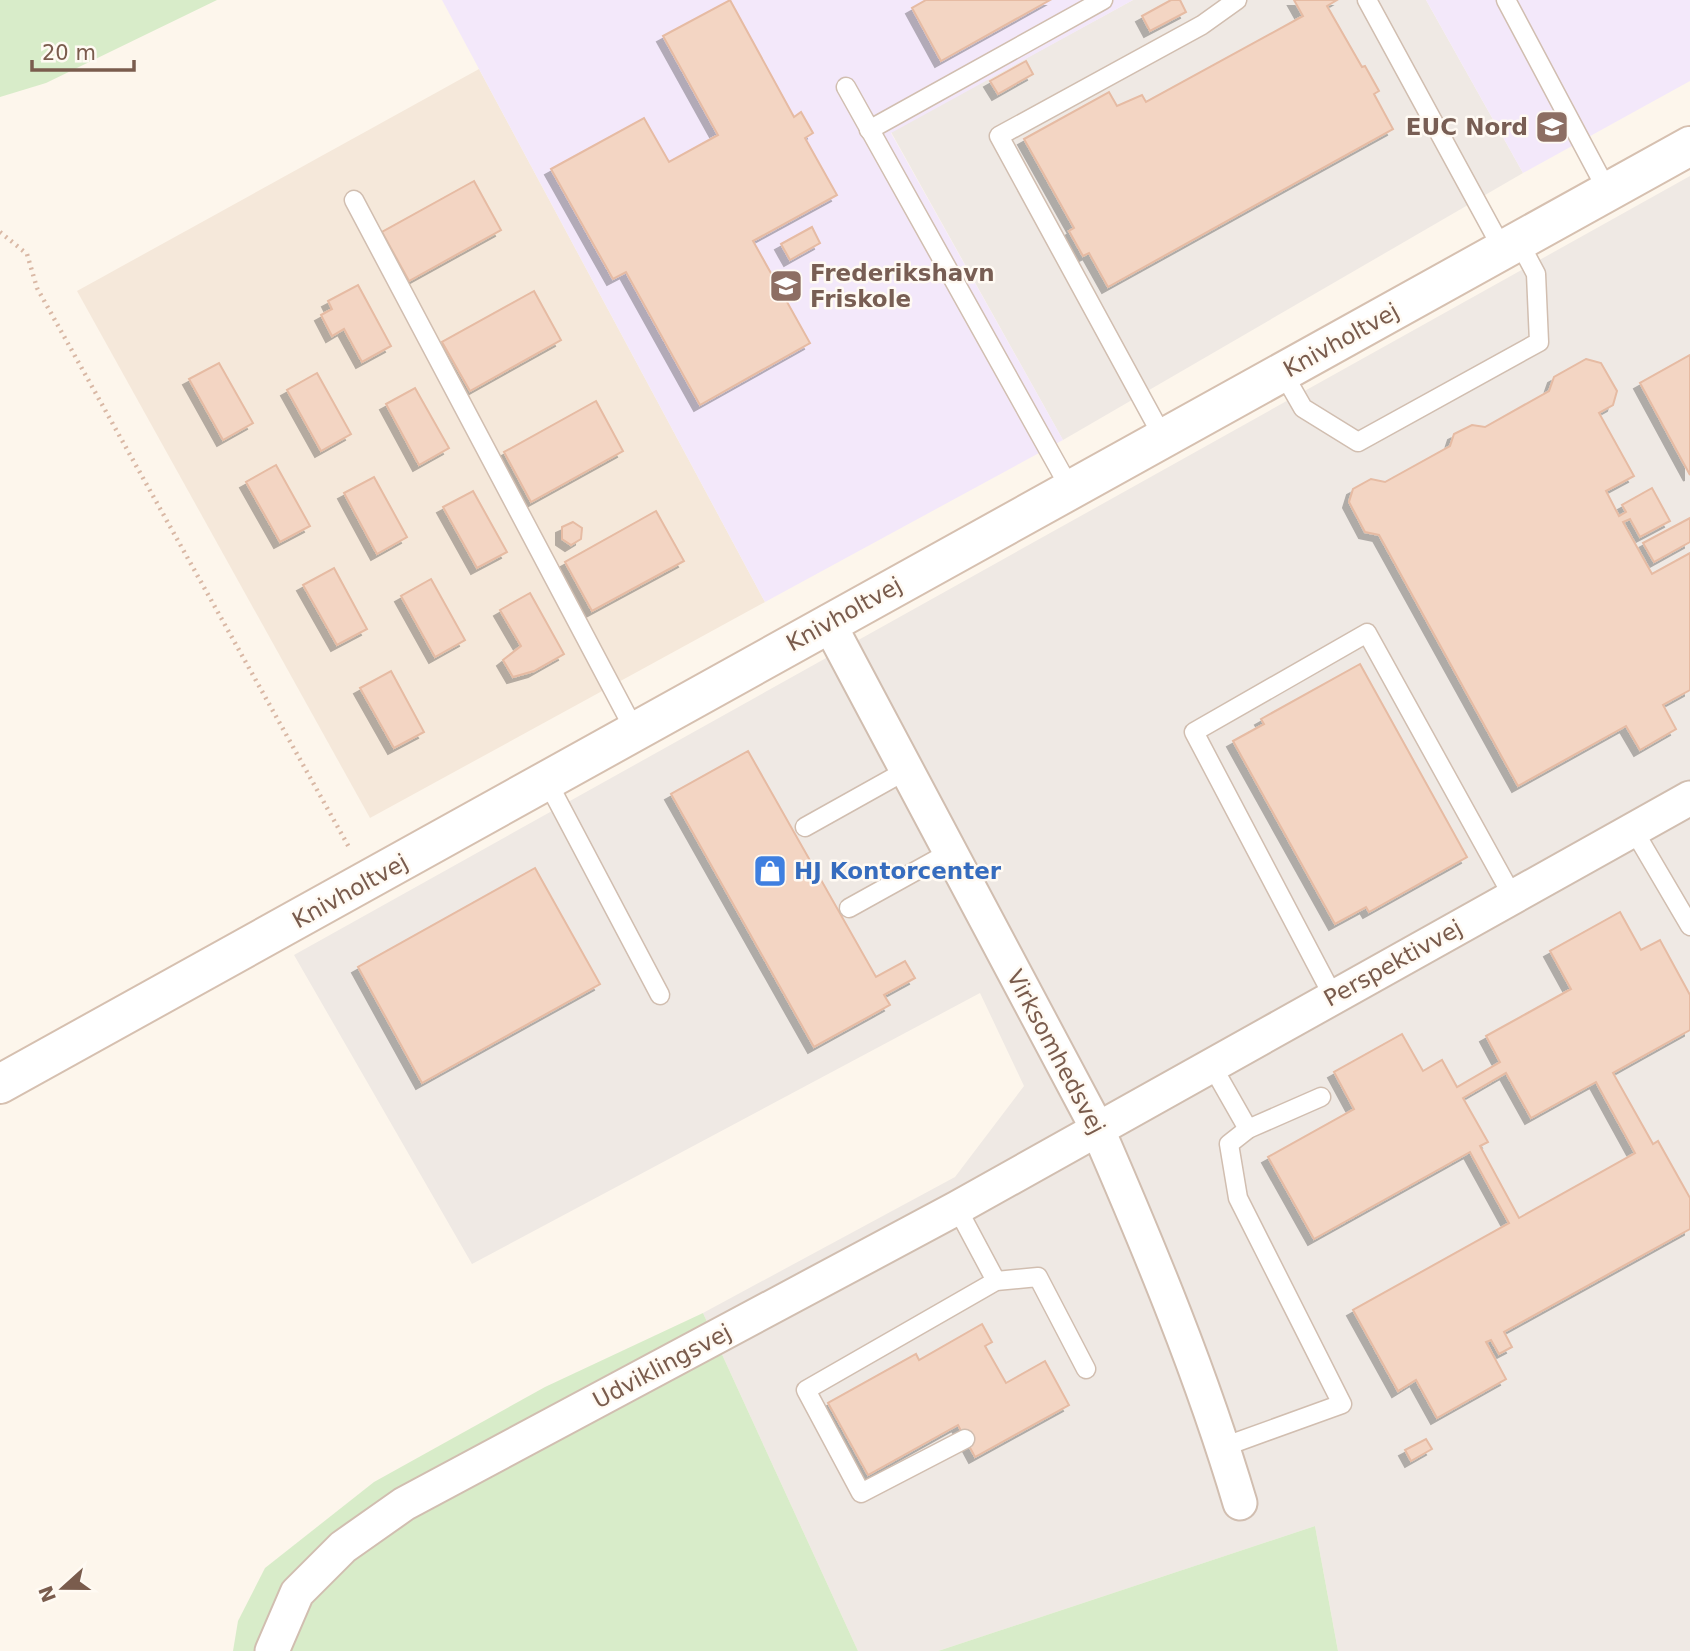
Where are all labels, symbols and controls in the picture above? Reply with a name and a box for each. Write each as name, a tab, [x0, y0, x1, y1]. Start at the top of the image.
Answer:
scale bar	[32, 28, 133, 72]
text: 20 m	[42, 41, 96, 65]
school or university icon: EUC Nord	[1533, 108, 1571, 146]
place label: EUC Nord	[1406, 114, 1528, 140]
place label: Frederikshavn Friskole	[810, 260, 995, 312]
school or university icon: Frederikshavn Friskole	[767, 267, 805, 305]
street label: Knivholtvej	[1279, 298, 1403, 382]
street label: Knivholtvej	[782, 572, 906, 656]
street label: Knivholtvej	[288, 849, 412, 933]
shop icon: HJ Kontorcenter	[751, 852, 789, 890]
place label: HJ Kontorcenter	[794, 858, 1002, 884]
street label: Perspektivvej	[1319, 914, 1467, 1012]
street label: Virksomhedsvej	[1002, 965, 1110, 1139]
street label: Udviklingsvej	[588, 1319, 736, 1413]
north arrow	[28, 1553, 98, 1623]
text: N	[34, 1583, 60, 1605]

